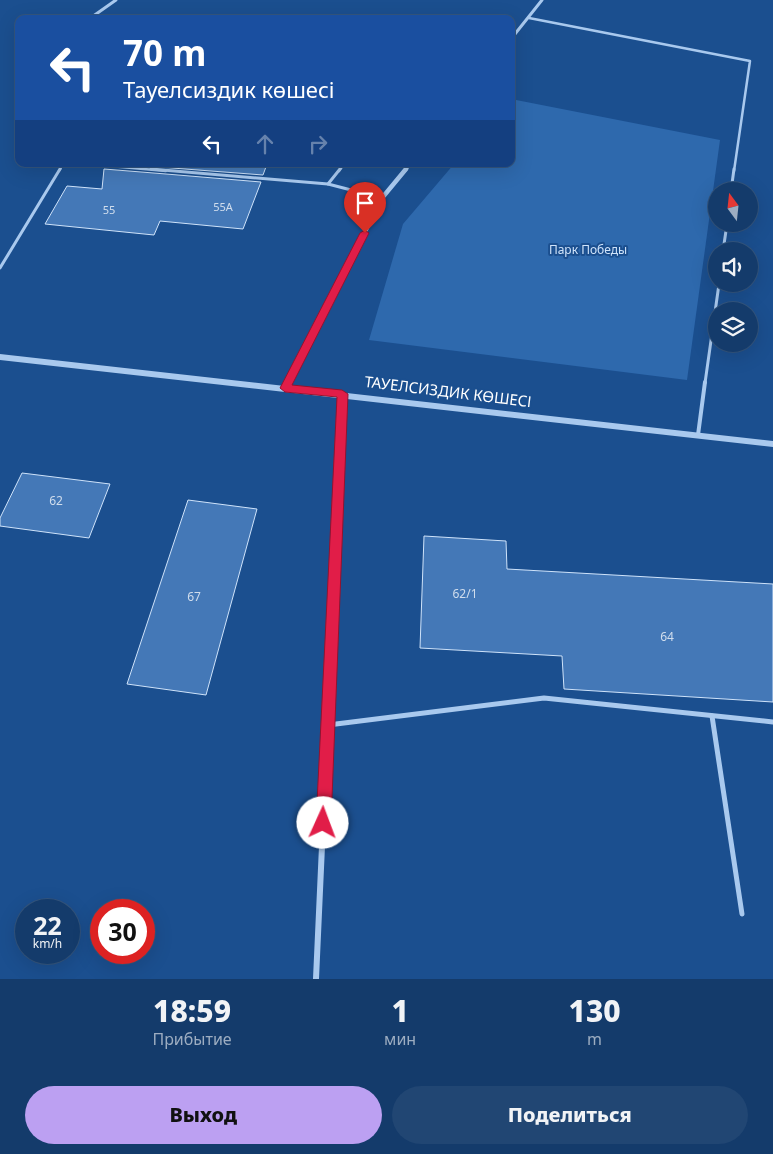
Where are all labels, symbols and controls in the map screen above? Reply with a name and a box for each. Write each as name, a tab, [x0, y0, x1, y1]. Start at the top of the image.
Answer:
text: 70 m	[123, 29, 206, 76]
icon: left	[40, 35, 105, 100]
text: Тауелсиздик көшесі	[123, 74, 334, 104]
icon: left	[198, 130, 226, 158]
icon: ahead	[251, 130, 279, 158]
icon: right	[304, 130, 332, 158]
pin	[344, 182, 386, 233]
north arrow	[708, 182, 758, 232]
map controls	[708, 182, 758, 352]
icon: arrive	[351, 189, 379, 217]
house number: 55А	[213, 199, 234, 214]
house number: 55	[103, 202, 115, 217]
park label: Парк Победы	[549, 241, 627, 258]
button: sound	[708, 242, 758, 292]
button: layers	[708, 302, 758, 352]
street label: ТАУЕЛСИЗДИК КӨШЕСІ	[363, 371, 533, 411]
house number: 62	[49, 492, 63, 509]
house number: 62/1	[452, 585, 478, 602]
house number: 67	[187, 588, 201, 605]
house number: 64	[660, 628, 674, 645]
position arrow	[296, 796, 348, 848]
speed limit sign: 30	[90, 899, 155, 964]
text: 22	[33, 908, 62, 942]
text: km/h	[33, 935, 62, 952]
text: 18:59	[153, 990, 231, 1031]
text: 1	[391, 990, 409, 1031]
text: 130	[569, 990, 621, 1031]
text: Прибытие	[152, 1028, 232, 1050]
text: мин	[384, 1028, 416, 1050]
text: m	[587, 1028, 602, 1050]
button: Выход	[25, 1086, 382, 1144]
button: Поделиться	[392, 1086, 748, 1144]

